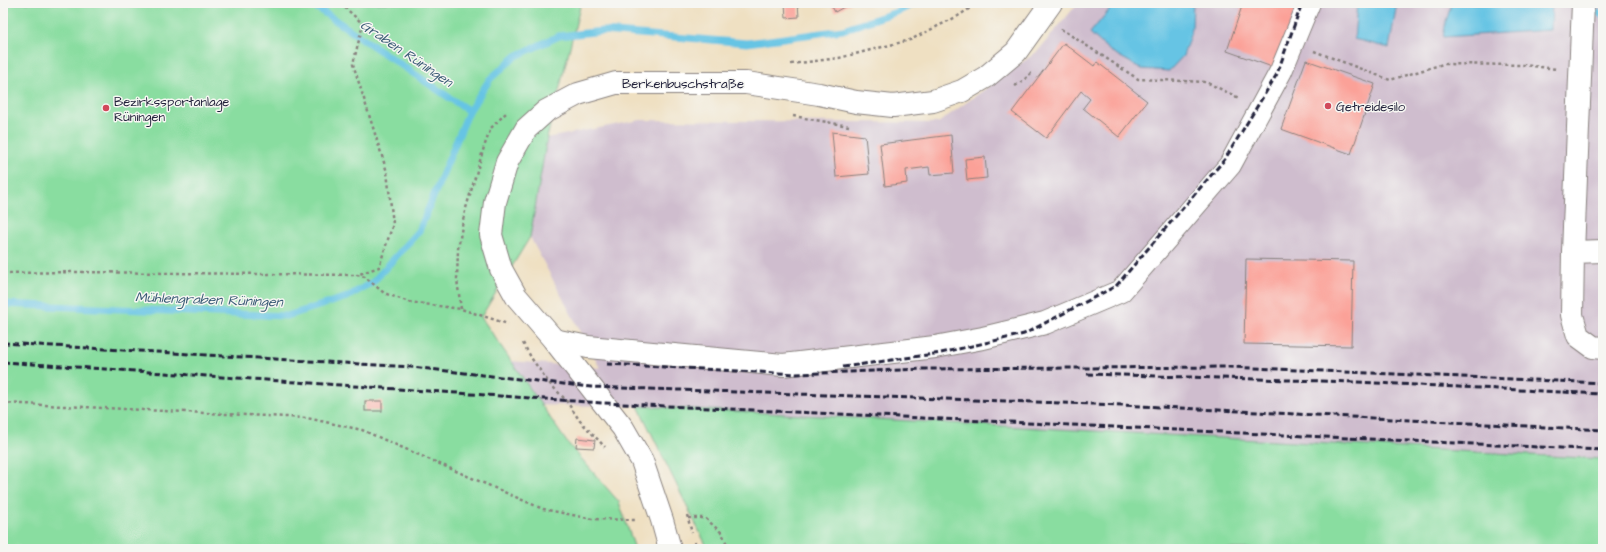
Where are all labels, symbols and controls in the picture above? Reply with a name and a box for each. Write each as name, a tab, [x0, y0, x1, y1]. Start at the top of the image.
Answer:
water label: Graben Rüningen	[356, 15, 457, 93]
street label: Berkenbuschstraße	[622, 75, 744, 93]
place label: Bezirkssportanlage Rüningen	[114, 93, 229, 127]
place label: Getreidesilo	[1336, 98, 1406, 116]
marker: Getreidesilo	[1323, 101, 1333, 111]
marker: Bezirkssportanlage Rüningen	[101, 103, 111, 113]
water label: Mühlengraben Rüningen	[135, 287, 284, 313]

